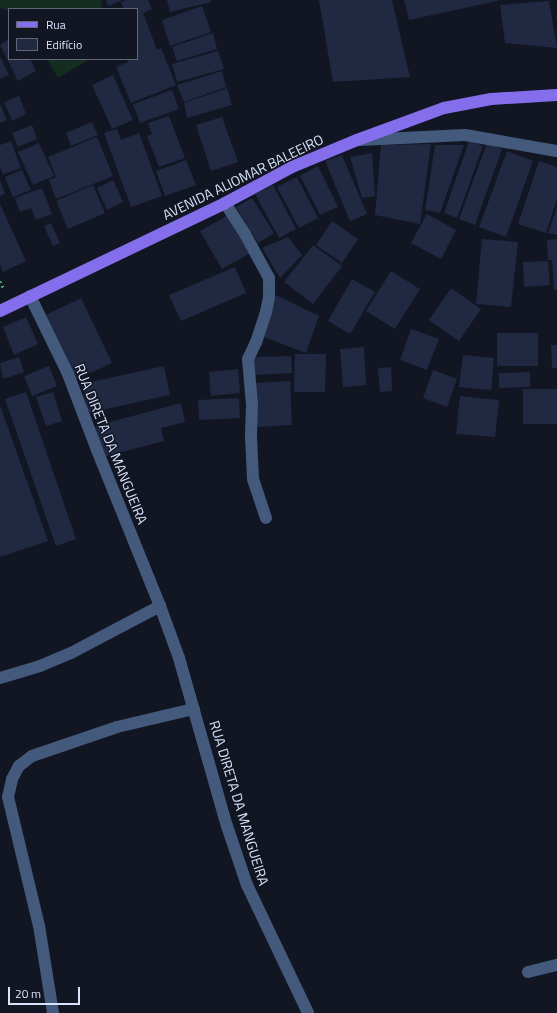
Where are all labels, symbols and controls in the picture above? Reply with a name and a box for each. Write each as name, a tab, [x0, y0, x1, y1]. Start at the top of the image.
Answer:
legend	[8, 8, 138, 60]
text: Rua	[46, 15, 66, 34]
text: Edifício	[46, 35, 82, 54]
street label: AVENIDA ALIOMAR BALEEIRO	[160, 131, 326, 223]
street label: RUA DIRETA DA MANGUEIRA	[71, 361, 151, 527]
street label: RUA DIRETA DA MANGUEIRA	[206, 719, 272, 887]
scale bar	[10, 979, 82, 1005]
text: 20 m	[15, 984, 41, 1003]

